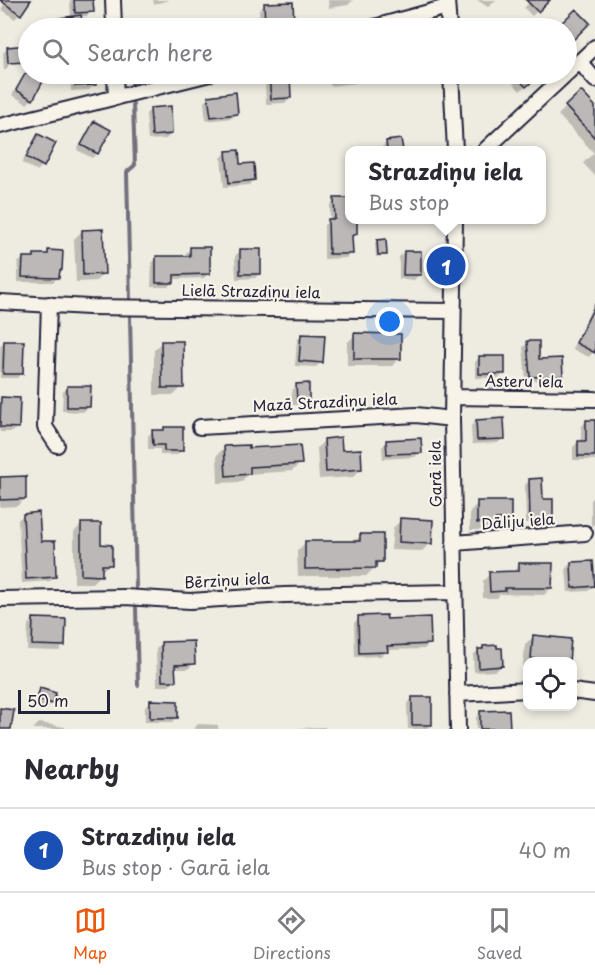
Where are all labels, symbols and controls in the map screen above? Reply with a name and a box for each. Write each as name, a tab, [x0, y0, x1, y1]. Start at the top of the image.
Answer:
search box	[18, 18, 577, 84]
icon: search	[39, 35, 72, 68]
text: Search here	[87, 35, 213, 68]
popup	[345, 146, 546, 224]
text: Strazdiņu iela	[368, 154, 523, 187]
text: Bus stop	[368, 187, 449, 217]
pin: 1	[426, 244, 466, 288]
street label: Lielā Strazdiņu iela	[181, 278, 321, 303]
your location	[375, 307, 404, 336]
street label: Asteru iela	[485, 368, 564, 393]
street label: Mazā Strazdiņu iela	[252, 386, 398, 417]
street label: Garā iela	[422, 440, 447, 508]
street label: Dāliju iela	[480, 506, 556, 535]
street label: Bērziņu iela	[184, 566, 270, 593]
map controls	[523, 657, 577, 711]
button: locate	[523, 657, 577, 711]
scale bar	[18, 687, 110, 714]
text: 50 m	[27, 688, 68, 712]
text: Nearby	[24, 749, 119, 788]
text: Strazdiņu iela	[81, 819, 236, 852]
text: 1	[39, 835, 48, 865]
text: 40 m	[519, 835, 571, 865]
text: Bus stop · Garā iela	[81, 852, 270, 882]
tab: Map	[73, 904, 107, 964]
tab: Directions	[253, 904, 331, 964]
tab: Saved	[477, 904, 522, 964]

